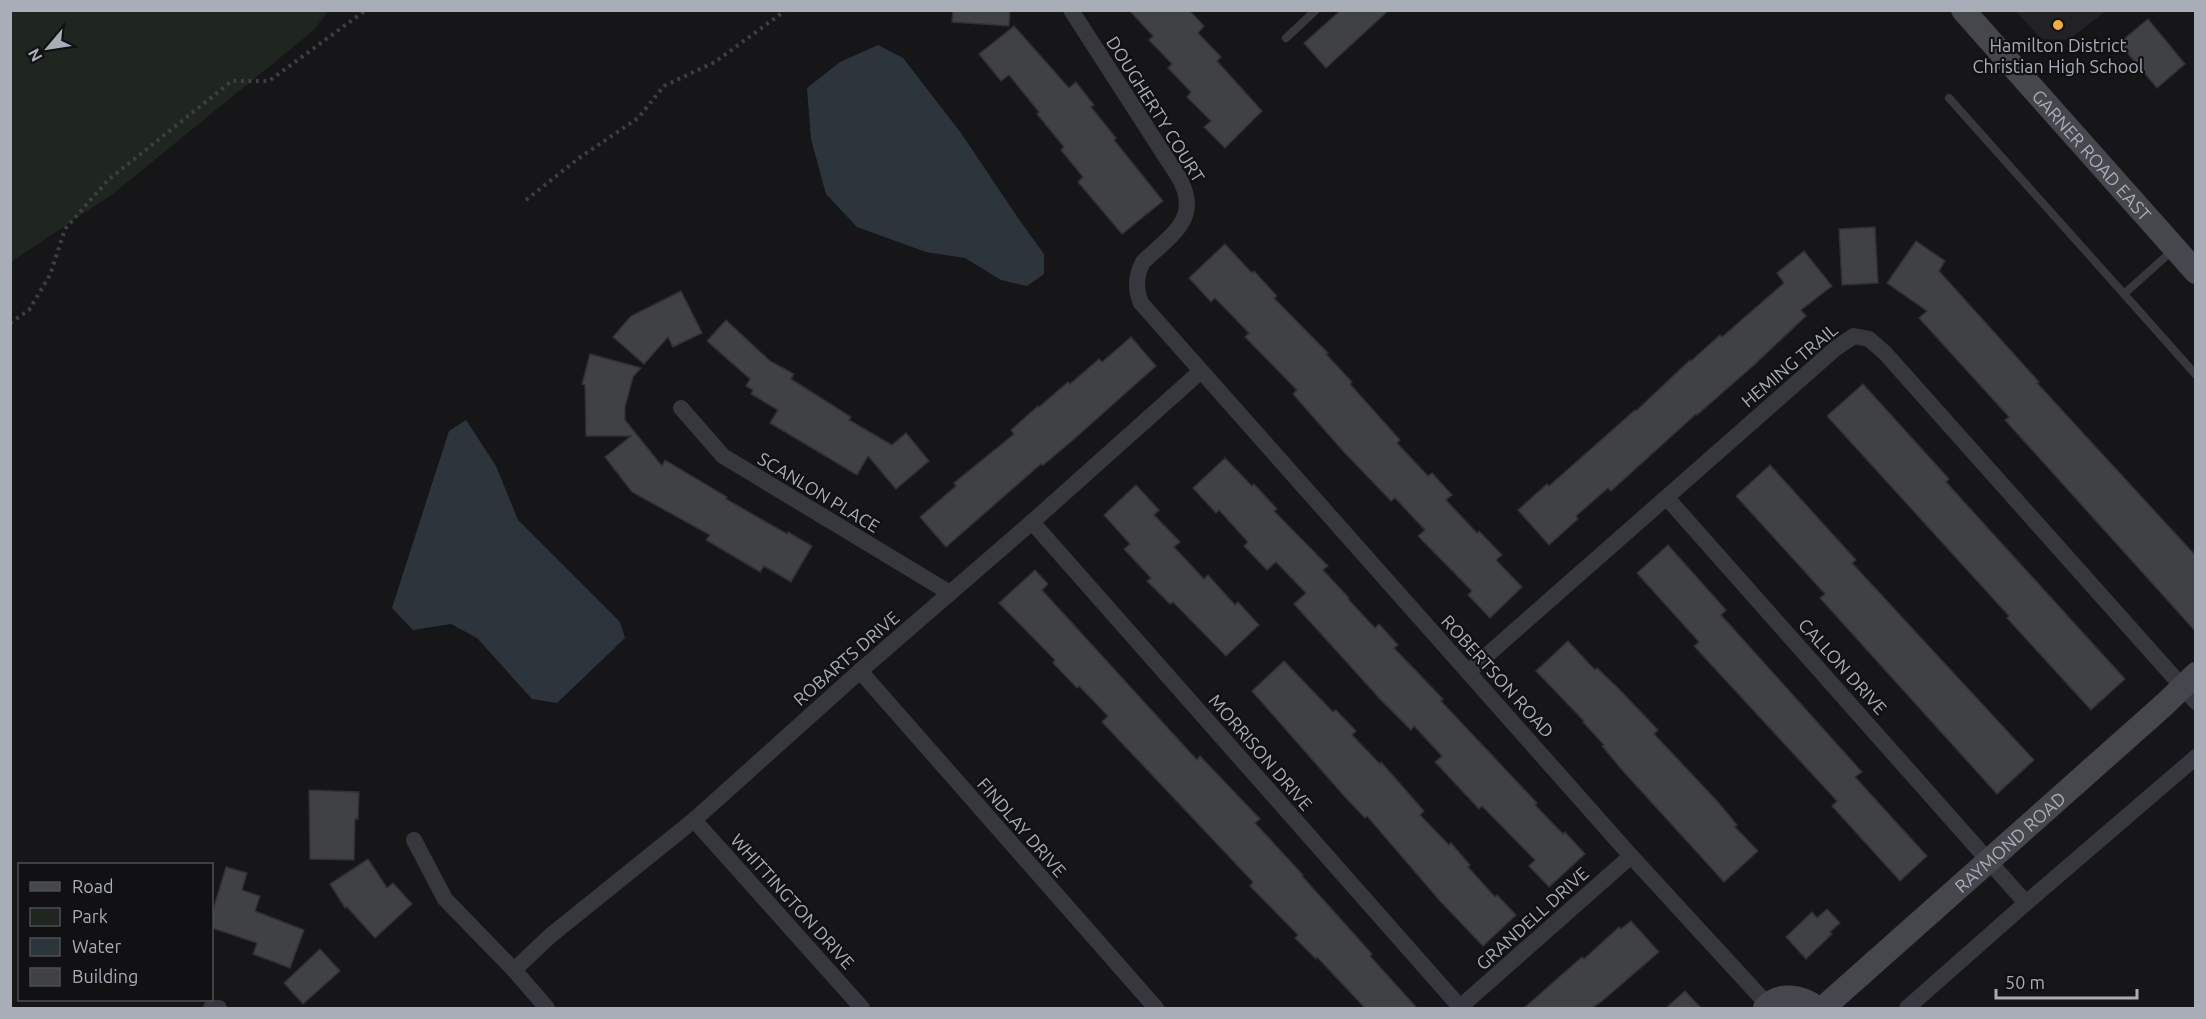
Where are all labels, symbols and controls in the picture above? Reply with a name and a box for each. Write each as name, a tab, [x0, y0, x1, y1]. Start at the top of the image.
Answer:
north arrow	[18, 18, 78, 78]
marker: Hamilton District Christian High School	[2051, 18, 2065, 32]
street label: DOUGHERTY COURT	[1103, 32, 1209, 186]
place label: Hamilton District Christian High School	[1973, 35, 2144, 76]
text: N	[24, 46, 46, 65]
street label: GARNER ROAD EAST	[2028, 85, 2155, 225]
street label: HEMING TRAIL	[1737, 319, 1841, 411]
street label: SCANLON PLACE	[755, 448, 883, 536]
street label: ROBARTS DRIVE	[789, 607, 903, 709]
street label: ROBERTSON ROAD	[1438, 611, 1558, 741]
street label: CALLON DRIVE	[1795, 614, 1891, 718]
street label: MORRISON DRIVE	[1205, 690, 1317, 814]
street label: FINDLAY DRIVE	[974, 774, 1070, 880]
street label: RAYMOND ROAD	[1950, 787, 2069, 896]
street label: WHITTINGTON DRIVE	[727, 830, 859, 972]
legend	[18, 863, 213, 1001]
street label: GRANDELL DRIVE	[1472, 863, 1592, 973]
text: Road	[72, 876, 114, 896]
text: Park	[72, 906, 108, 926]
text: Water	[72, 936, 122, 956]
scale bar	[1996, 962, 2137, 1000]
text: Building	[72, 966, 138, 986]
text: 50 m	[2005, 972, 2045, 992]

